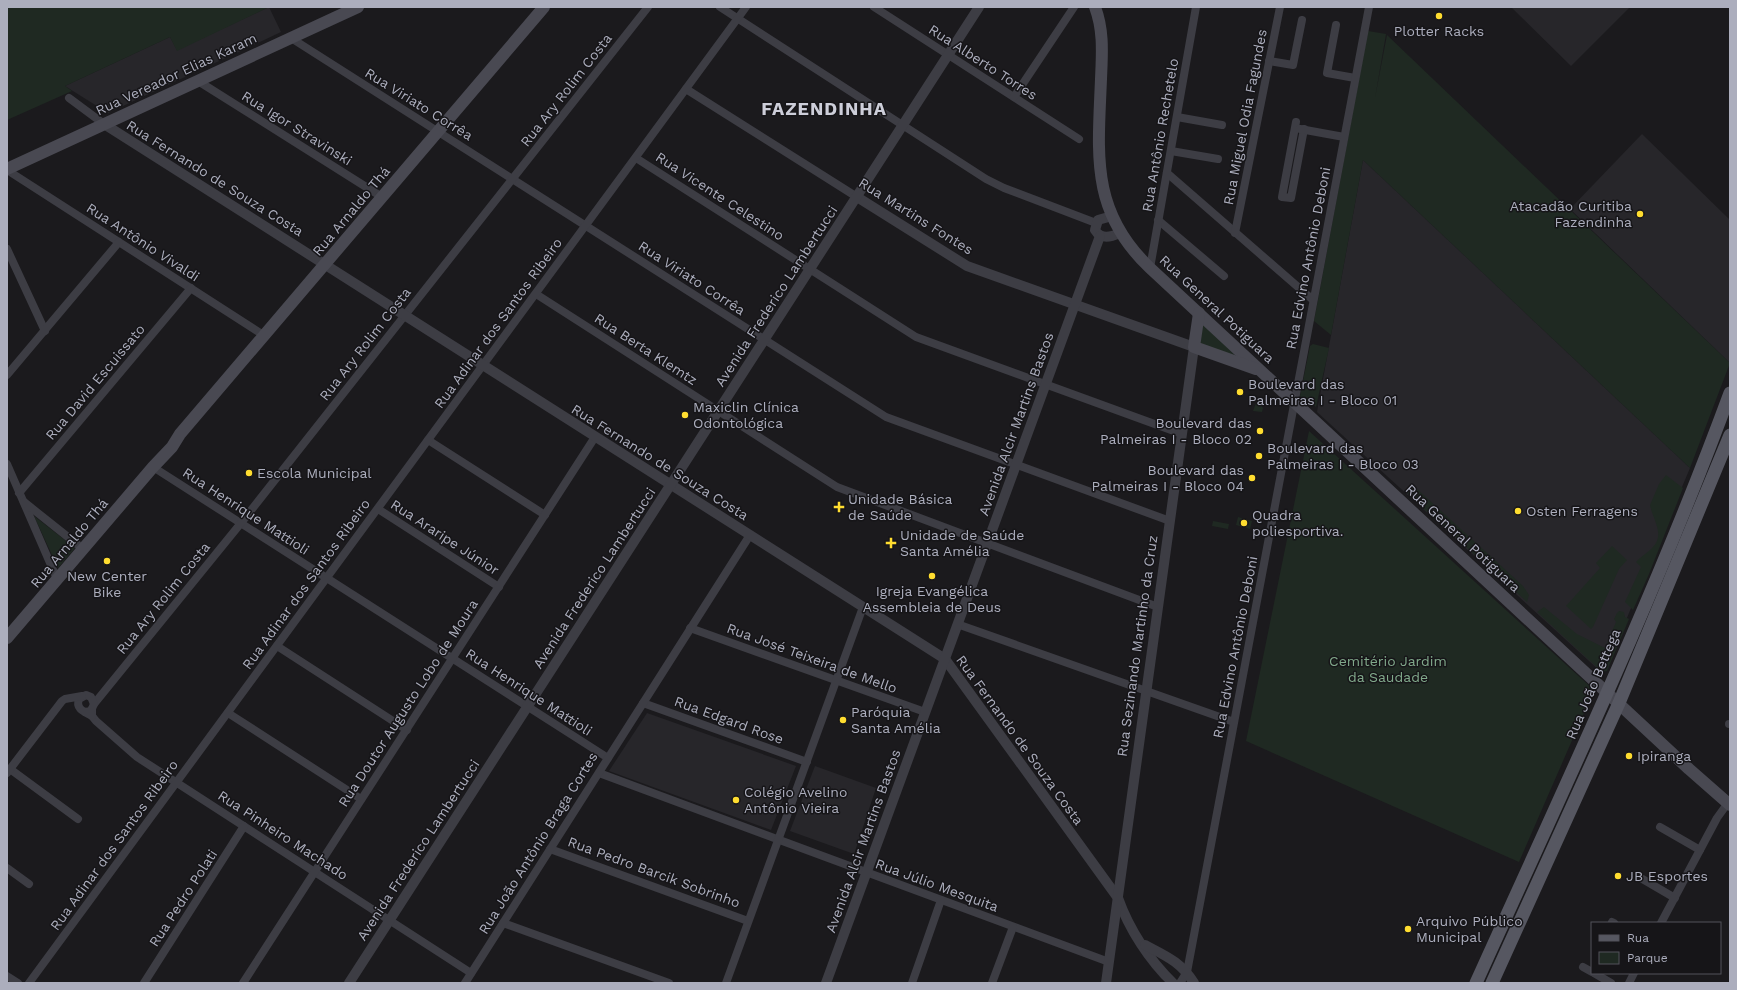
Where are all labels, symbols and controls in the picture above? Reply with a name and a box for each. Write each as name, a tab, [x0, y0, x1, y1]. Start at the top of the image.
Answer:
marker: Plotter Racks	[1434, 11, 1444, 21]
street label: Rua Alberto Torres	[926, 21, 1040, 103]
place label: Plotter Racks	[1394, 23, 1484, 39]
street label: Rua Miguel Odia Fagundes	[1220, 28, 1270, 206]
street label: Rua Vereador Elias Karam	[93, 30, 259, 118]
street label: Rua Ary Rolim Costa	[517, 30, 615, 150]
street label: Rua Antônio Rechetelo	[1139, 57, 1181, 213]
street label: Rua Viriato Corrêa	[362, 64, 476, 144]
street label: Rua Igor Stravinski	[239, 88, 355, 168]
district label: FAZENDINHA	[761, 98, 887, 119]
street label: Rua Fernando de Souza Costa	[124, 117, 306, 239]
street label: Rua Vicente Celestino	[653, 149, 787, 243]
street label: Rua Arnaldo Thá	[309, 163, 393, 259]
street label: Rua Edvino Antônio Deboni	[1282, 166, 1334, 350]
street label: Rua Martins Fontes	[856, 174, 976, 258]
place label: Atacadão Curitiba Fazendinha	[1510, 198, 1632, 230]
street label: Rua Antônio Vivaldi	[84, 200, 202, 284]
street label: Avenida Frederico Lambertucci	[711, 203, 841, 389]
marker: Atacadão Curitiba Fazendinha	[1635, 209, 1645, 219]
street label: Rua Adinar dos Santos Ribeiro	[431, 235, 565, 411]
street label: Rua Viriato Corrêa	[636, 238, 748, 318]
street label: Rua General Potiguara	[1156, 252, 1278, 366]
street label: Rua Ary Rolim Costa	[316, 284, 414, 404]
street label: Rua Berta Klemtz	[592, 310, 700, 388]
street label: Rua David Escuissato	[42, 321, 148, 443]
street label: Avenida Alcir Martins Bastos	[975, 330, 1057, 518]
place label: Boulevard das Palmeiras I - Bloco 01	[1248, 376, 1397, 408]
marker: Boulevard das Palmeiras I - Bloco 01	[1235, 387, 1245, 397]
place label: Maxiclin Clínica Odontológica	[693, 399, 799, 431]
street label: Rua Fernando de Souza Costa	[569, 401, 751, 523]
marker: Maxiclin Clínica Odontológica	[680, 410, 690, 420]
place label: Boulevard das Palmeiras I - Bloco 02	[1100, 415, 1252, 447]
marker: Boulevard das Palmeiras I - Bloco 02	[1255, 426, 1265, 436]
place label: Boulevard das Palmeiras I - Bloco 03	[1267, 440, 1419, 472]
marker: Boulevard das Palmeiras I - Bloco 03	[1254, 451, 1264, 461]
place label: Boulevard das Palmeiras I - Bloco 04	[1092, 462, 1244, 494]
street label: Rua Henrique Mattioli	[180, 464, 312, 558]
place label: Escola Municipal	[257, 465, 372, 481]
marker: Escola Municipal	[244, 468, 254, 478]
marker: Boulevard das Palmeiras I - Bloco 04	[1247, 473, 1257, 483]
street label: Rua General Potiguara	[1402, 481, 1524, 595]
street label: Avenida Frederico Lambertucci	[529, 485, 659, 671]
place label: Unidade Básica de Saúde	[848, 491, 953, 523]
street label: Rua Arnaldo Thá	[27, 495, 111, 591]
street label: Rua Adinar dos Santos Ribeiro	[239, 496, 373, 672]
street label: Rua Araripe Júnior	[388, 496, 502, 578]
marker: Unidade Básica de Saúde	[833, 501, 845, 513]
place label: Osten Ferragens	[1526, 503, 1638, 519]
marker: Osten Ferragens	[1513, 506, 1523, 516]
place label: Quadra poliesportiva.	[1252, 507, 1343, 539]
marker: Quadra poliesportiva.	[1239, 518, 1249, 528]
place label: Unidade de Saúde Santa Amélia	[900, 527, 1024, 559]
street label: Rua Sezinando Martinho da Cruz	[1114, 534, 1160, 758]
marker: Unidade de Saúde Santa Amélia	[885, 537, 897, 549]
street label: Rua Ary Rolim Costa	[113, 539, 213, 657]
street label: Rua Edvino Antônio Deboni	[1209, 555, 1261, 739]
marker: New Center Bike	[102, 556, 112, 566]
place label: New Center Bike	[67, 568, 147, 600]
marker: Igreja Evangélica Assembleia de Deus	[927, 571, 937, 581]
place label: Igreja Evangélica Assembleia de Deus	[863, 583, 1001, 615]
street label: Rua Doutor Augusto Lobo de Moura	[335, 596, 481, 810]
street label: Rua José Teixeira de Mello	[725, 620, 899, 696]
street label: Rua João Bettega	[1562, 626, 1624, 742]
street label: Rua Henrique Mattioli	[463, 645, 595, 739]
street label: Rua Fernando de Souza Costa	[953, 652, 1087, 828]
park label: Cemitério Jardim da Saudade	[1329, 653, 1447, 685]
street label: Rua Edgard Rose	[672, 693, 786, 747]
place label: Paróquia Santa Amélia	[851, 704, 941, 736]
marker: Paróquia Santa Amélia	[838, 715, 848, 725]
street label: Avenida Alcir Martins Bastos	[822, 747, 904, 935]
place label: Ipiranga	[1637, 748, 1691, 764]
street label: Rua João Antônio Braga Cortes	[475, 749, 601, 937]
marker: Ipiranga	[1624, 751, 1634, 761]
street label: Rua Adinar dos Santos Ribeiro	[47, 757, 181, 933]
street label: Avenida Frederico Lambertucci	[353, 757, 483, 943]
place label: Colégio Avelino Antônio Vieira	[744, 784, 847, 816]
street label: Rua Pinheiro Machado	[215, 787, 351, 883]
marker: Colégio Avelino Antônio Vieira	[731, 795, 741, 805]
street label: Rua Pedro Barcik Sobrinho	[566, 833, 742, 911]
street label: Rua Pedro Polati	[146, 846, 220, 950]
street label: Rua Júlio Mesquita	[873, 855, 1001, 915]
place label: JB Esportes	[1626, 868, 1708, 884]
marker: JB Esportes	[1613, 871, 1623, 881]
place label: Arquivo Público Municipal	[1416, 913, 1523, 945]
legend	[1591, 922, 1721, 974]
marker: Arquivo Público Municipal	[1403, 924, 1413, 934]
text: Rua	[1627, 931, 1649, 945]
text: Parque	[1627, 951, 1668, 965]

